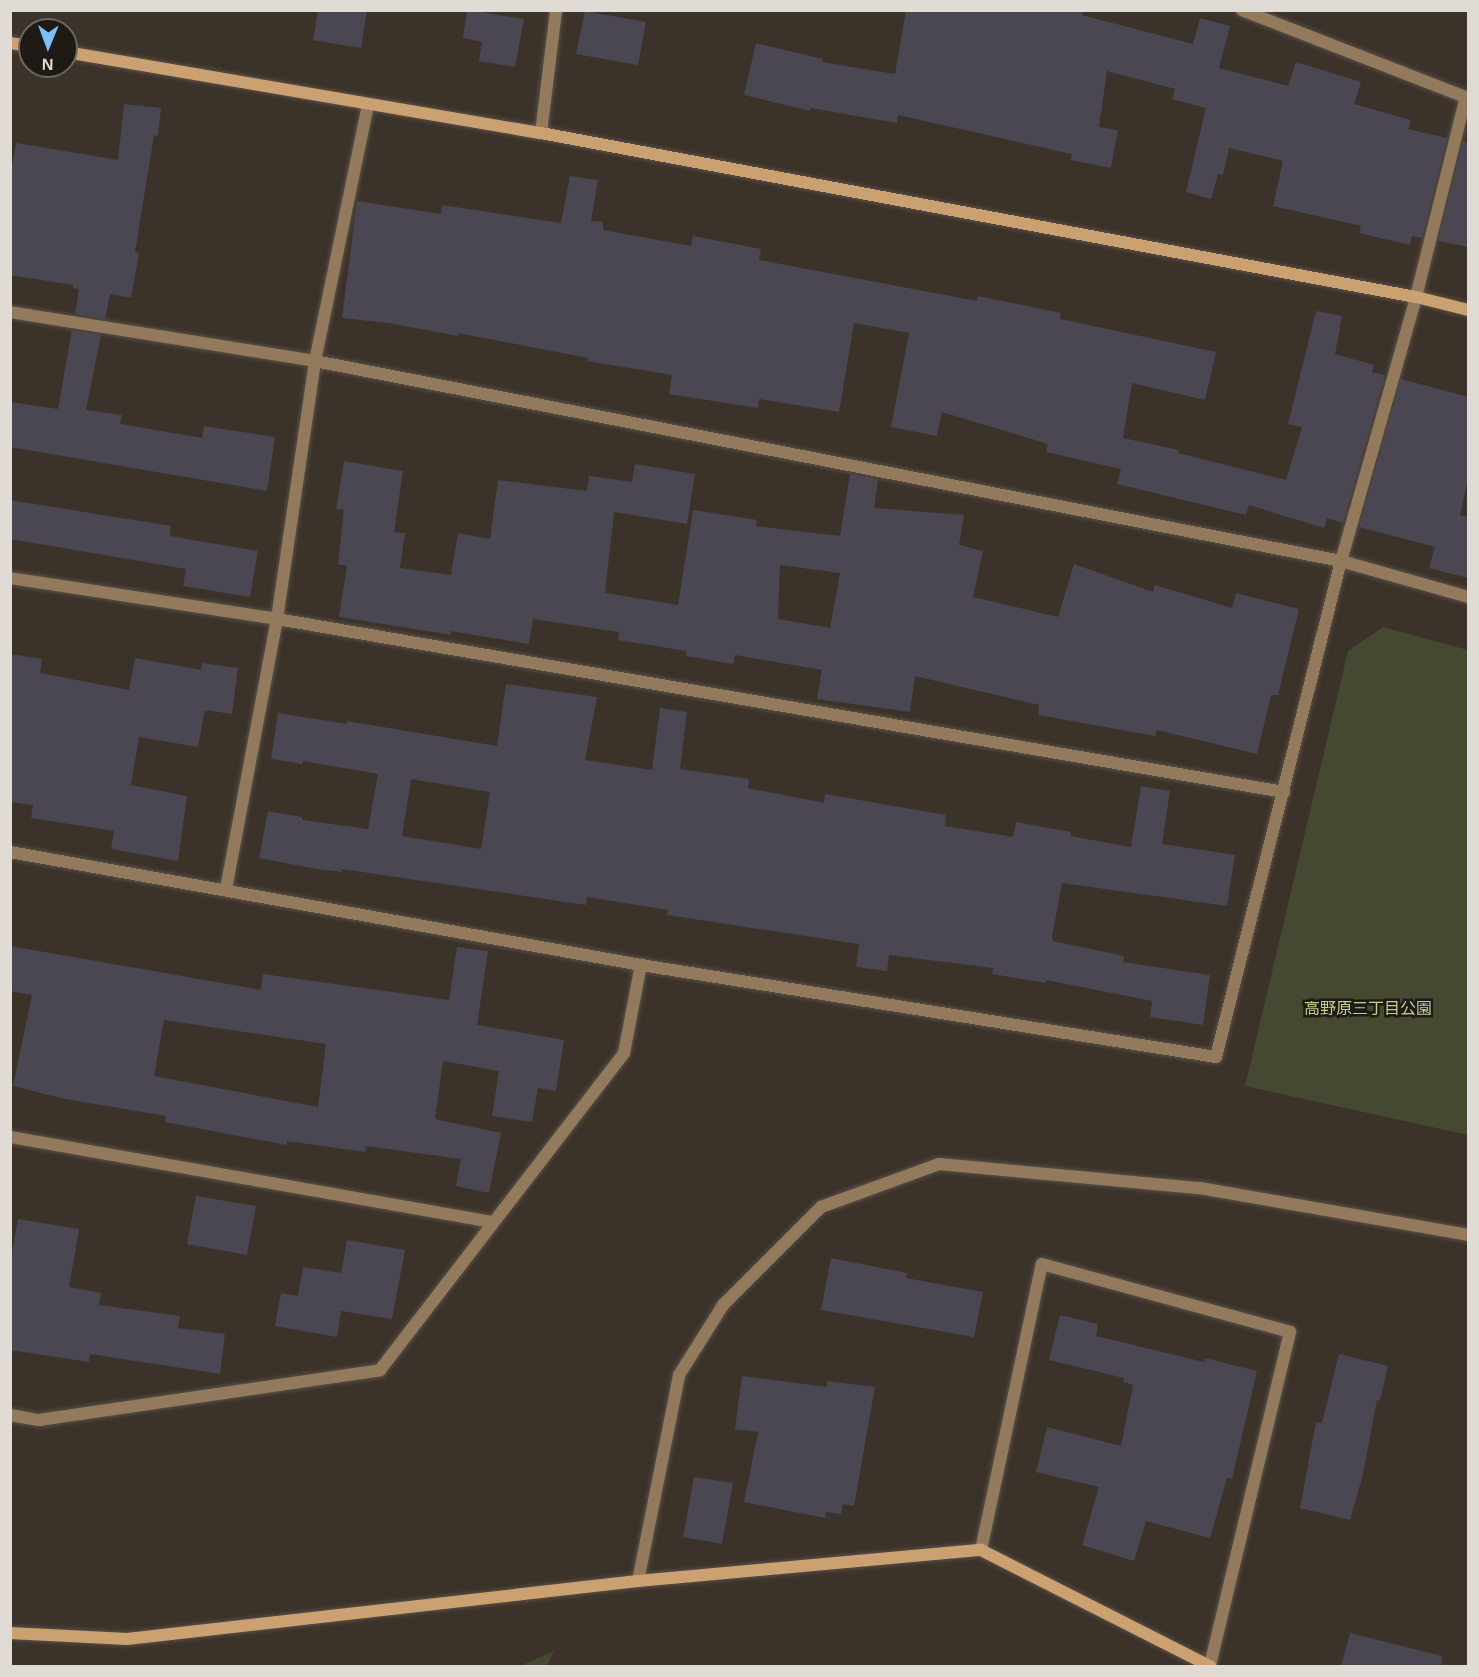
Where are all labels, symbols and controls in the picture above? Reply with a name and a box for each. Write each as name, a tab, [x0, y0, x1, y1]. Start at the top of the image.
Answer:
north arrow	[18, 18, 78, 78]
text: N	[42, 56, 54, 73]
park label: 高野原三丁目公園	[1304, 999, 1432, 1019]

